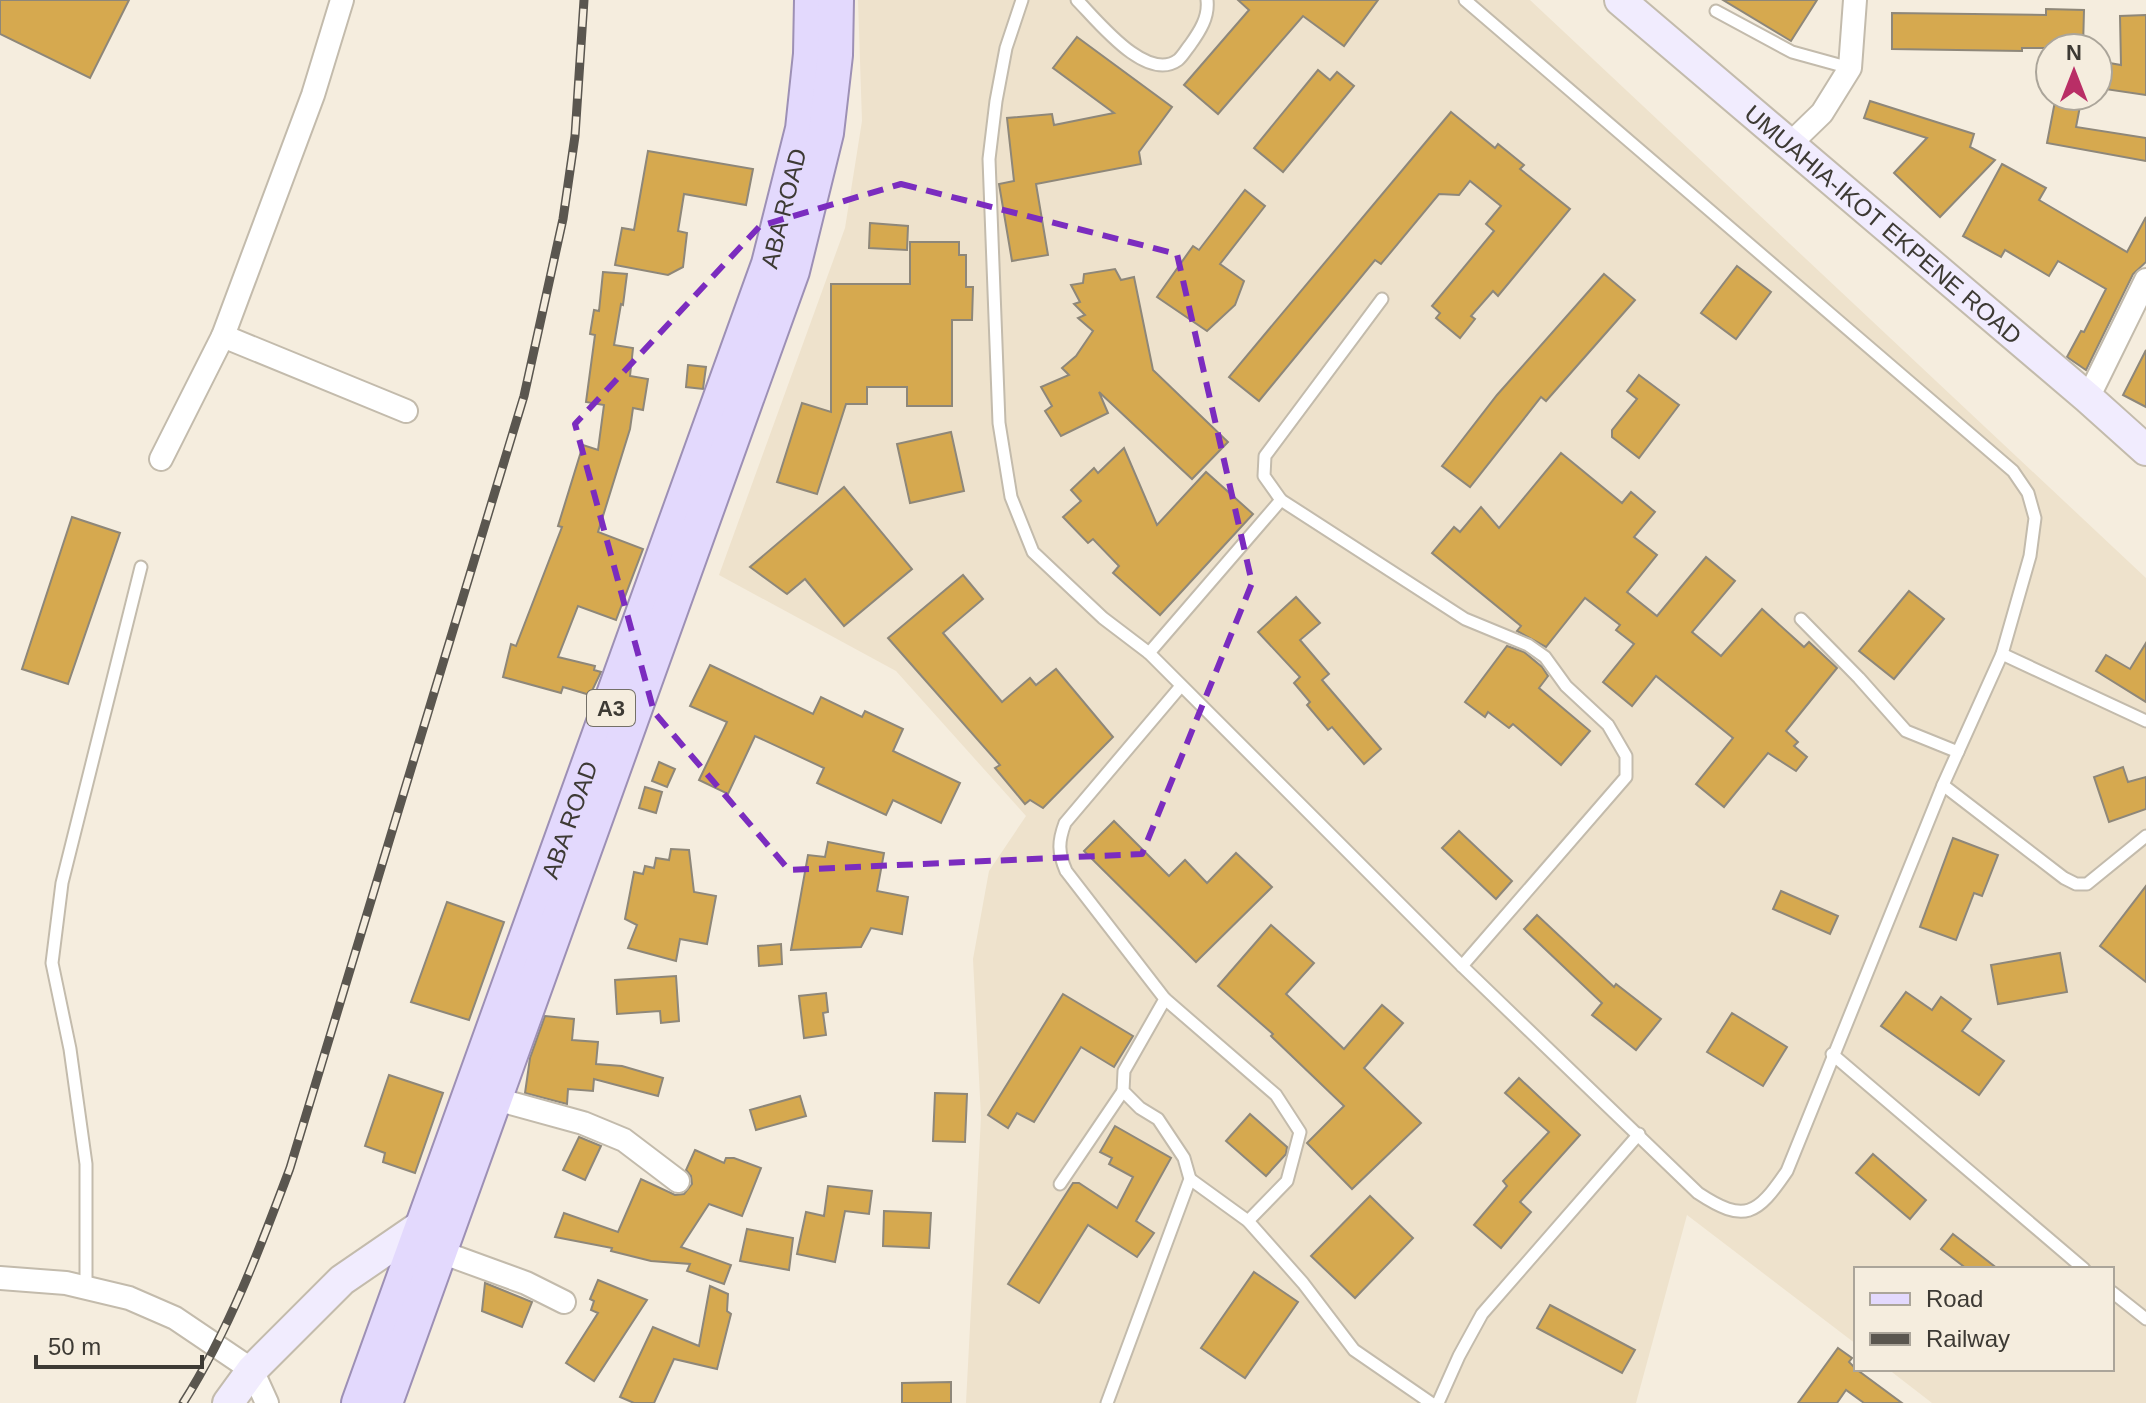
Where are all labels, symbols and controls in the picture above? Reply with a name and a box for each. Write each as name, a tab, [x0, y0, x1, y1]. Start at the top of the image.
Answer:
north arrow	[2034, 32, 2114, 112]
text: N	[2066, 40, 2082, 65]
street label: UMUAHIA-IKOT EKPENE ROAD	[1740, 99, 2027, 349]
street label: ABA ROAD	[755, 145, 811, 271]
road number: A3	[587, 690, 635, 726]
street label: ABA ROAD	[535, 757, 602, 882]
legend	[1854, 1267, 2114, 1371]
text: Road	[1926, 1285, 1983, 1312]
scale bar	[36, 1319, 202, 1369]
text: Railway	[1926, 1325, 2010, 1352]
text: 50 m	[48, 1333, 101, 1360]

